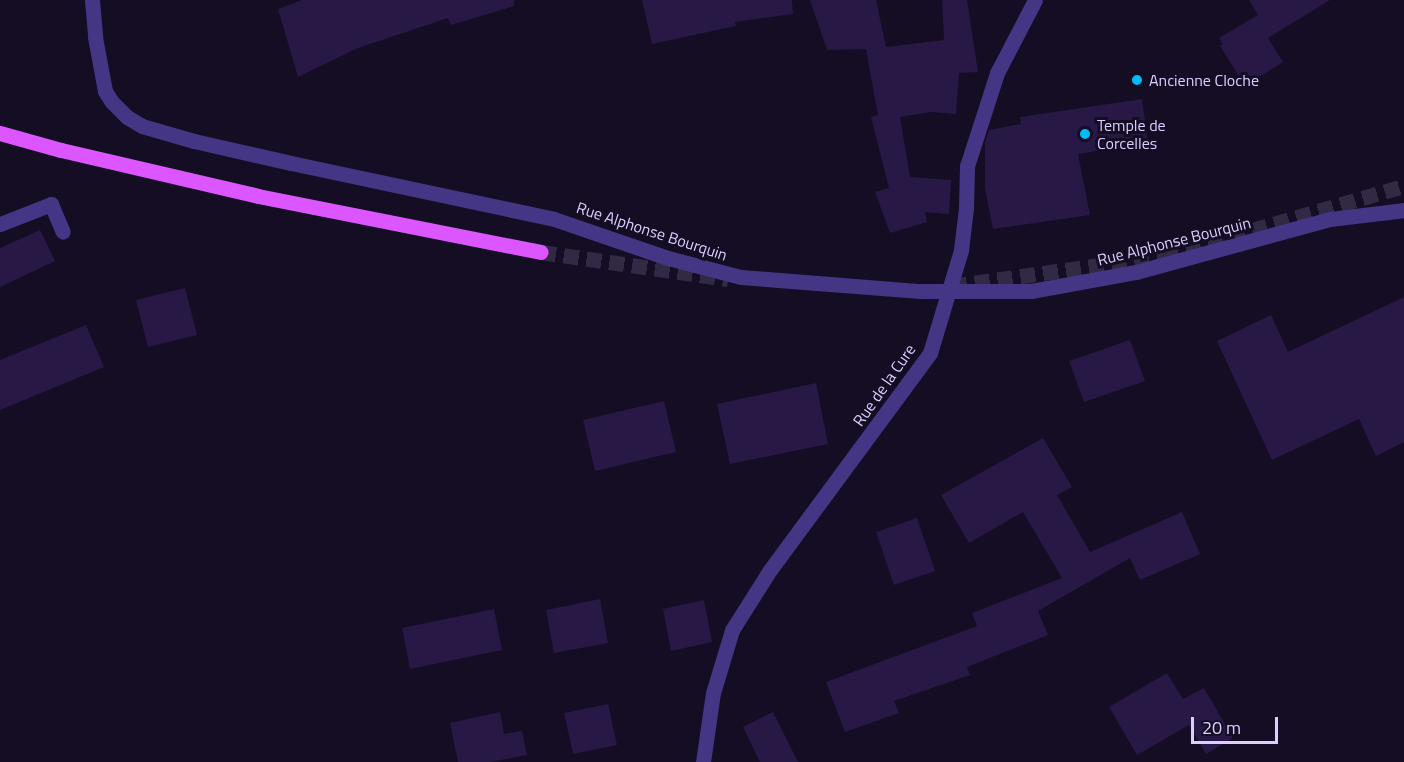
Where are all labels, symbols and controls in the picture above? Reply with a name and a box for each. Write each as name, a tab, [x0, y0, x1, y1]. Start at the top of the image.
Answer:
place label: Ancienne Cloche	[1149, 70, 1259, 90]
marker: Ancienne Cloche	[1130, 73, 1144, 87]
place label: Temple de Corcelles	[1097, 115, 1166, 153]
marker: Temple de Corcelles	[1078, 127, 1092, 141]
street label: Rue Alphonse Bourquin	[574, 198, 730, 264]
street label: Rue Alphonse Bourquin	[1095, 213, 1253, 269]
street label: Rue de la Cure	[849, 340, 919, 430]
scale bar	[1194, 705, 1281, 743]
text: 20 m	[1202, 714, 1241, 741]

